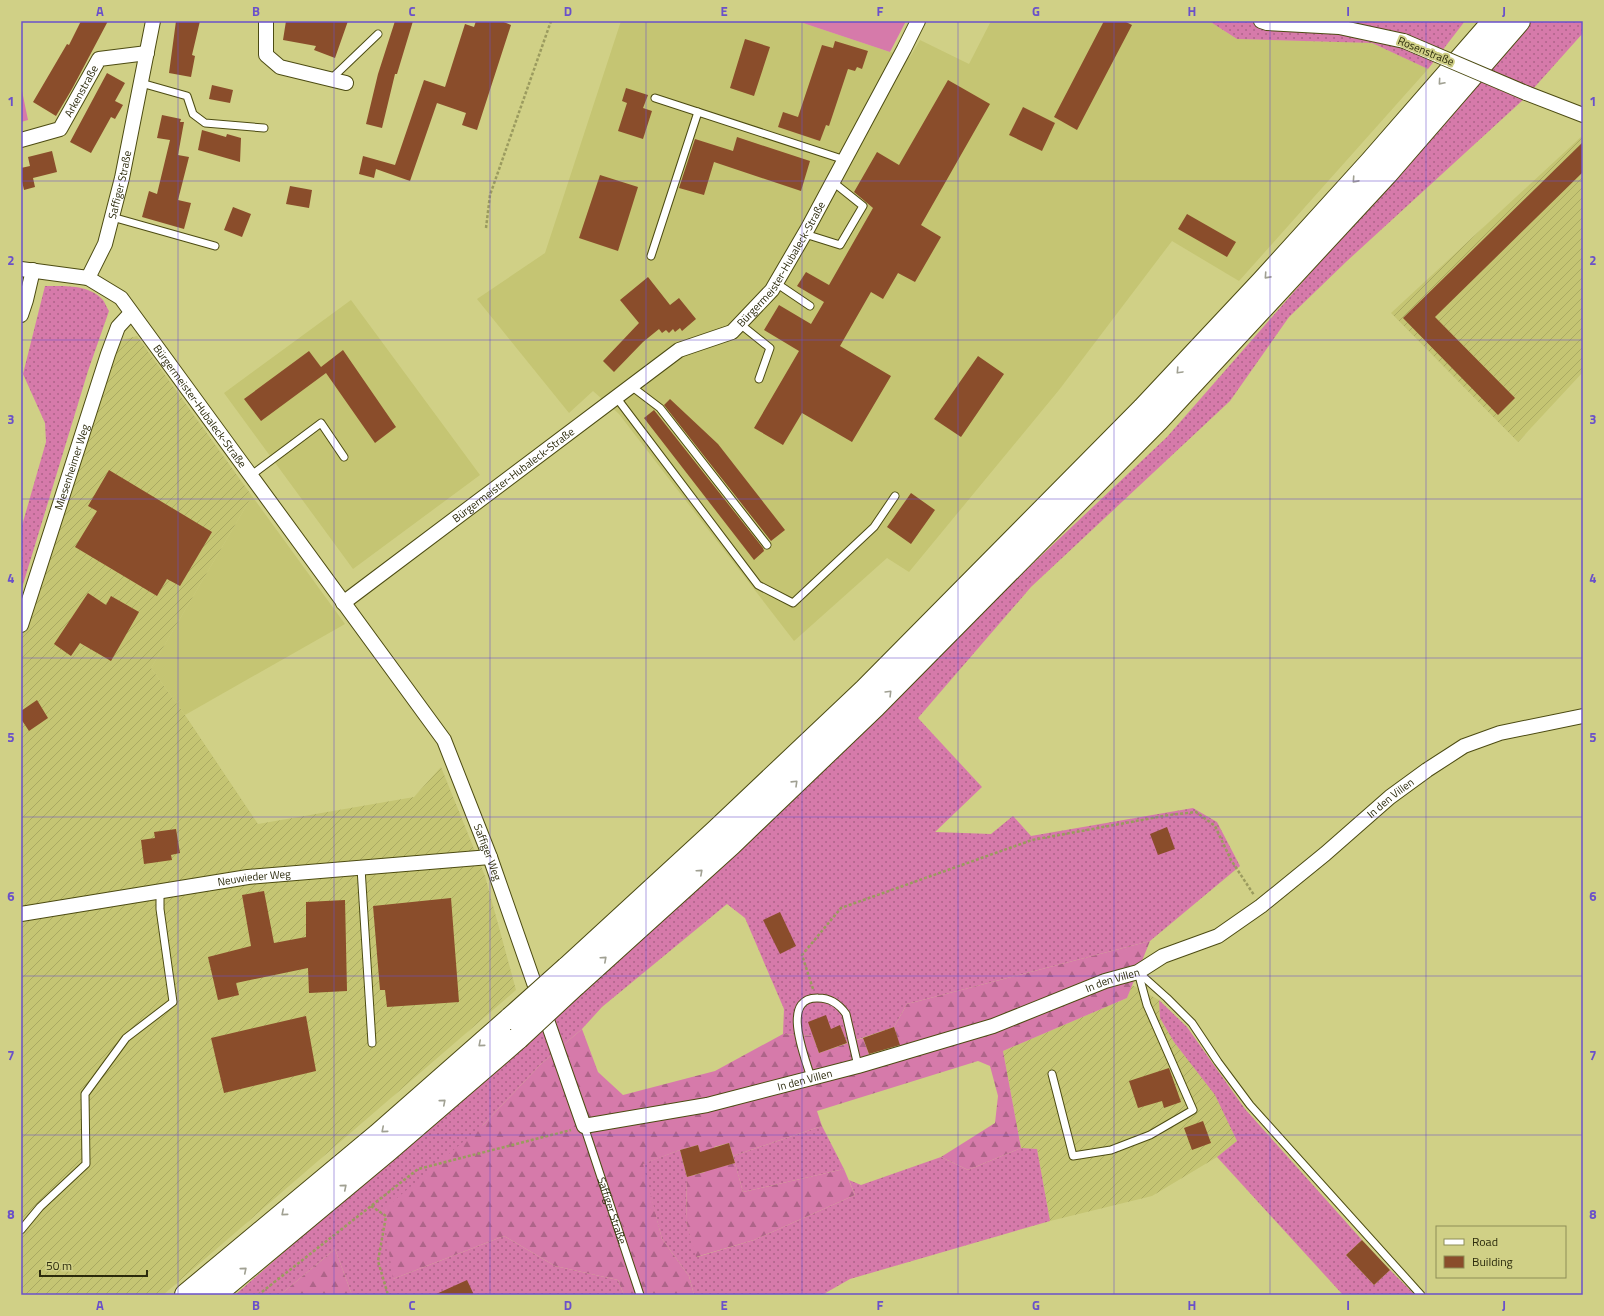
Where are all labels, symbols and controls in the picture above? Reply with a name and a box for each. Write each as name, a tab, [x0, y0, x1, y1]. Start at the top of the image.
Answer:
text: A	[96, 1, 104, 21]
text: B	[252, 1, 260, 21]
text: C	[408, 1, 416, 21]
text: D	[564, 1, 572, 21]
text: E	[720, 1, 728, 21]
text: F	[877, 1, 884, 21]
text: G	[1032, 1, 1040, 21]
text: H	[1188, 1, 1196, 21]
text: I	[1346, 1, 1350, 21]
text: J	[1502, 1, 1506, 21]
street label: Rosenstraße	[1396, 32, 1457, 70]
street label: Arkenstraße	[60, 62, 102, 120]
one-way arrow	[1438, 77, 1445, 85]
text: 1	[7, 91, 15, 111]
text: 1	[1589, 91, 1597, 111]
street label: Saffiger Straße	[104, 149, 135, 221]
one-way arrow	[1352, 175, 1360, 183]
street label: Bürgermeister-Hubaleck-Straße	[733, 198, 829, 330]
text: 2	[7, 250, 15, 270]
text: 2	[1589, 250, 1597, 270]
one-way arrow	[1265, 271, 1272, 279]
street label: Bürgermeister-Hubaleck-Straße	[149, 341, 251, 471]
one-way arrow	[1176, 366, 1183, 374]
text: 3	[7, 409, 15, 429]
text: 3	[1589, 409, 1597, 429]
street label: Miesenheimer Weg	[50, 422, 93, 512]
street label: Bürgermeister-Hubaleck-Straße	[449, 423, 578, 526]
text: 4	[7, 568, 15, 588]
text: 4	[1589, 568, 1597, 588]
one-way arrow	[884, 690, 892, 698]
text: 5	[7, 727, 15, 747]
text: 5	[1589, 727, 1597, 747]
street label: In den Villen	[1363, 774, 1417, 822]
one-way arrow	[790, 780, 798, 787]
street label: Saffiger Weg	[470, 821, 506, 883]
street label: Neuwieder Weg	[216, 865, 292, 890]
one-way arrow	[695, 869, 703, 876]
text: 6	[7, 886, 15, 906]
text: 6	[1589, 886, 1597, 906]
one-way arrow	[599, 956, 607, 964]
street label: In den Villen	[1083, 964, 1141, 996]
one-way arrow	[479, 1039, 486, 1046]
text: 7	[7, 1045, 15, 1065]
text: 7	[1589, 1045, 1597, 1065]
street label: In den Villen	[776, 1065, 834, 1095]
one-way arrow	[438, 1100, 446, 1107]
one-way arrow	[381, 1125, 388, 1132]
street label: Saffiger Straße	[593, 1175, 631, 1246]
one-way arrow	[339, 1184, 347, 1191]
text: 8	[7, 1204, 15, 1224]
text: 8	[1589, 1204, 1597, 1224]
one-way arrow	[282, 1209, 289, 1216]
legend	[1436, 1226, 1566, 1278]
text: Road	[1472, 1232, 1498, 1251]
scale bar	[40, 1252, 147, 1278]
text: Building	[1472, 1252, 1513, 1271]
text: 50 m	[46, 1256, 72, 1275]
one-way arrow	[240, 1268, 247, 1275]
text: A	[96, 1295, 104, 1315]
text: B	[252, 1295, 260, 1315]
text: C	[408, 1295, 416, 1315]
text: D	[564, 1295, 572, 1315]
text: E	[720, 1295, 728, 1315]
text: F	[877, 1295, 884, 1315]
text: G	[1032, 1295, 1040, 1315]
text: H	[1188, 1295, 1196, 1315]
text: I	[1346, 1295, 1350, 1315]
text: J	[1502, 1295, 1506, 1315]

